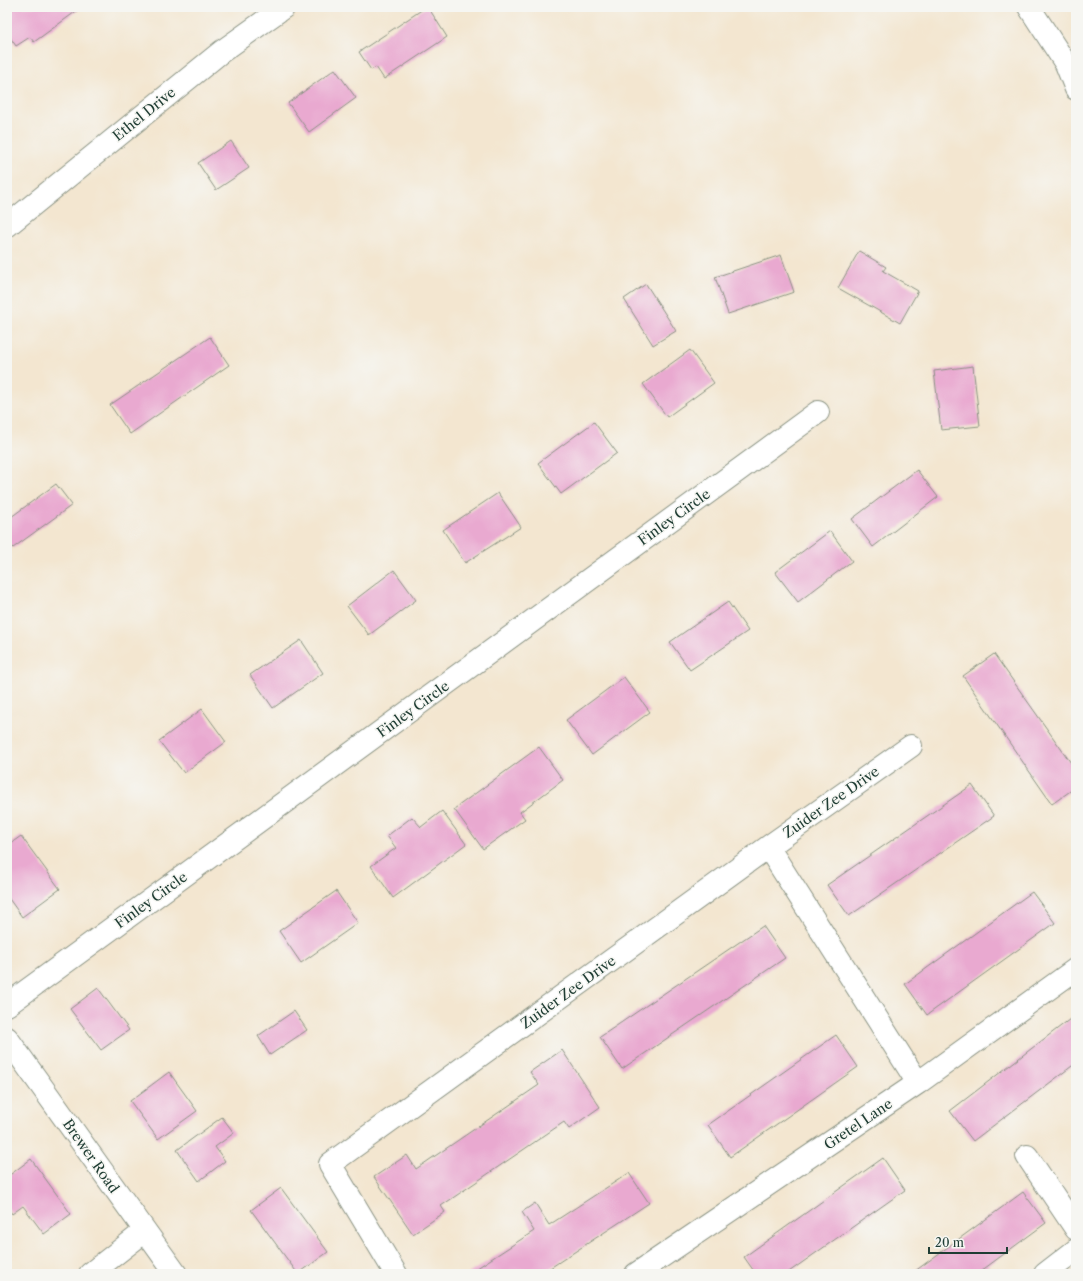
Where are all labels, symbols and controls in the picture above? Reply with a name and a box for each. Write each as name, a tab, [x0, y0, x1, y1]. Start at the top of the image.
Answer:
street label: Ethel Drive	[109, 83, 179, 145]
street label: Finley Circle	[634, 485, 714, 549]
street label: Finley Circle	[373, 677, 453, 741]
street label: Zuider Zee Drive	[779, 762, 883, 842]
street label: Finley Circle	[111, 868, 191, 932]
street label: Zuider Zee Drive	[517, 951, 619, 1033]
street label: Gretel Lane	[820, 1094, 896, 1153]
street label: Brewer Road	[59, 1116, 123, 1197]
scale bar	[929, 1229, 1007, 1255]
text: 20 m	[935, 1235, 964, 1250]

